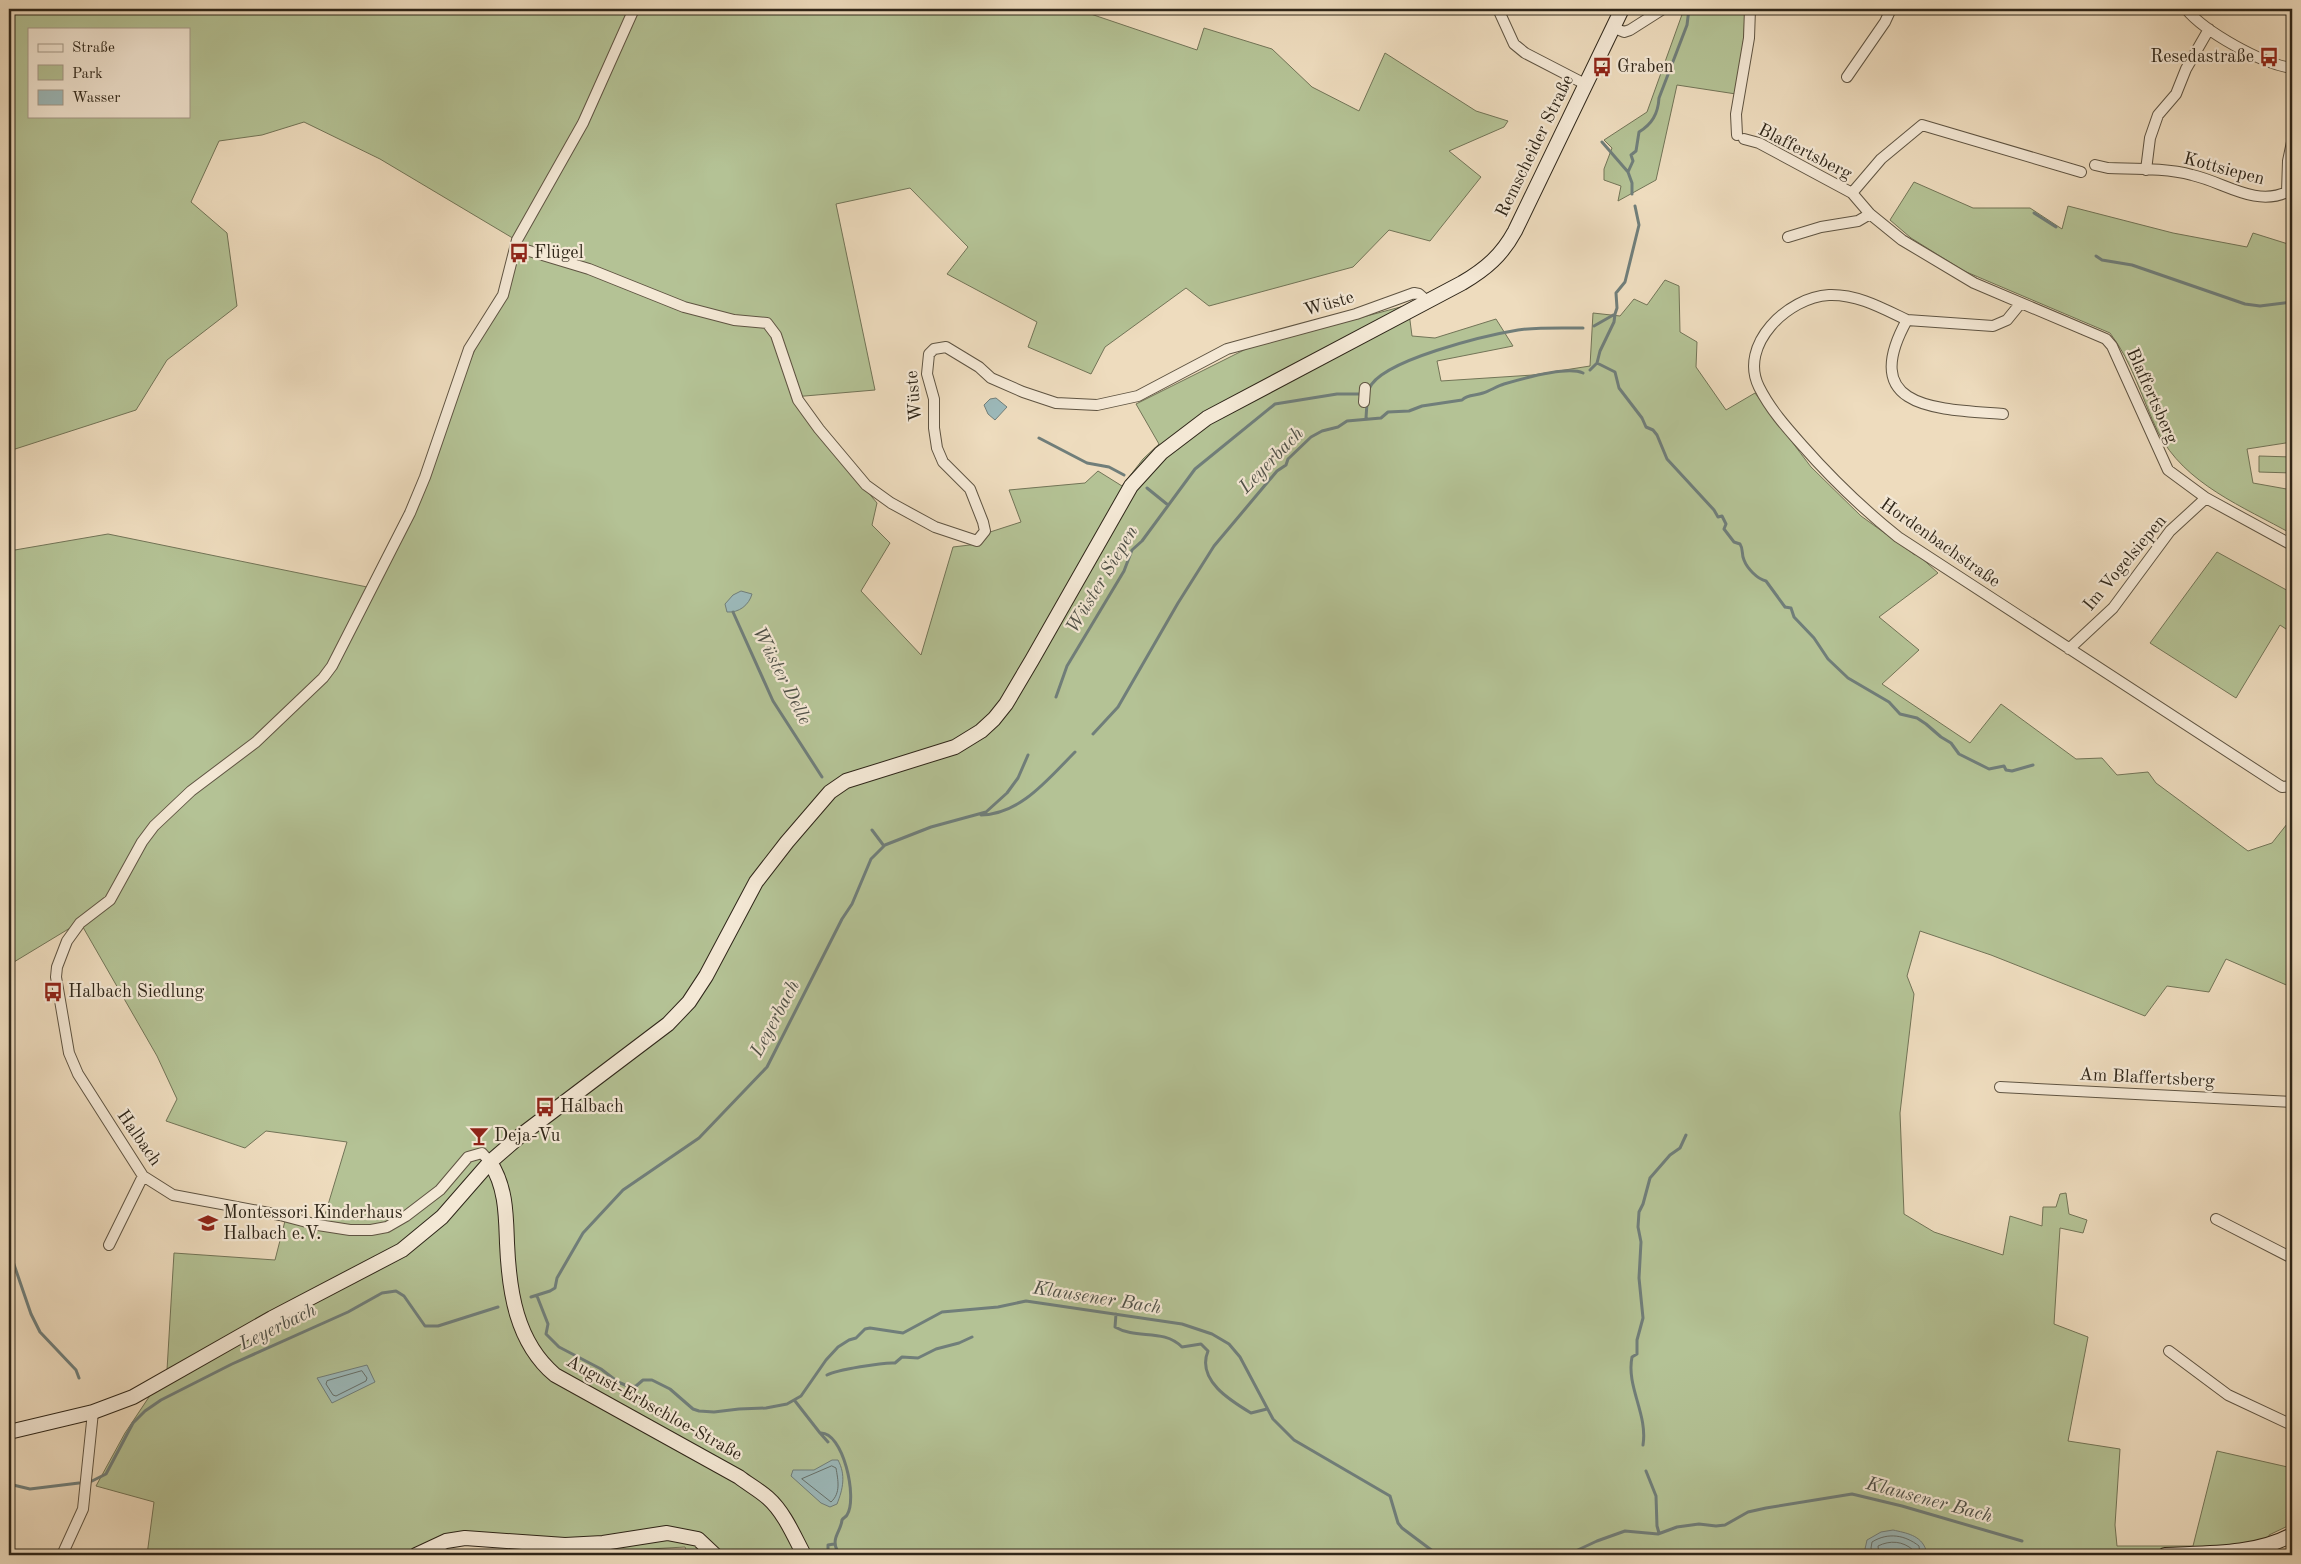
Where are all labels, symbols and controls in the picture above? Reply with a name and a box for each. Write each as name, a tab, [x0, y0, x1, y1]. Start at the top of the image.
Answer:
legend	[28, 28, 190, 118]
text: Straße	[72, 41, 115, 56]
bus stop icon: Resedastraße	[2258, 46, 2280, 68]
place label: Resedastraße	[2150, 48, 2254, 66]
bus stop icon: Graben	[1591, 56, 1613, 78]
place label: Graben	[1617, 58, 1674, 76]
text: Park	[72, 67, 103, 82]
street label: Remscheider Straße	[1493, 72, 1577, 220]
text: Wasser	[72, 91, 120, 106]
street label: Blaffertsberg	[1755, 121, 1855, 183]
street label: Kottsiepen	[2181, 150, 2267, 189]
bus stop icon: Flügel	[508, 242, 530, 264]
place label: Flügel	[534, 244, 584, 262]
street label: Wüste	[1302, 288, 1356, 320]
street label: Blaffertsberg	[2123, 346, 2181, 447]
street label: Wüste	[903, 370, 925, 422]
water label: Leyerbach	[1235, 424, 1308, 498]
street label: Hordenbachstraße	[1877, 495, 2003, 591]
street label: Im Vogelsiepen	[2080, 512, 2170, 614]
water label: Wüster Siepen	[1064, 523, 1143, 637]
water label: Wüster Delle	[748, 624, 814, 728]
water label: Leyerbach	[748, 977, 804, 1061]
bus stop icon: Halbach Siedlung	[42, 981, 64, 1003]
place label: Halbach Siedlung	[68, 983, 205, 1001]
street label: Am Blaffertsberg	[2079, 1065, 2215, 1091]
bus stop icon: Halbach	[534, 1096, 556, 1118]
place label: Halbach	[560, 1098, 624, 1116]
street label: Halbach	[113, 1107, 165, 1169]
bar icon: Deja-Vu	[468, 1125, 490, 1147]
place label: Deja-Vu	[494, 1127, 561, 1145]
place label: Montessori Kinderhaus Halbach e.V.	[223, 1204, 403, 1243]
school or university icon: Montessori Kinderhaus Halbach e.V.	[197, 1212, 219, 1234]
water label: Klausener Bach	[1030, 1279, 1163, 1319]
water label: Leyerbach	[235, 1301, 320, 1355]
street label: August-Erbschloe-Straße	[563, 1352, 745, 1464]
water label: Klausener Bach	[1863, 1475, 1994, 1527]

